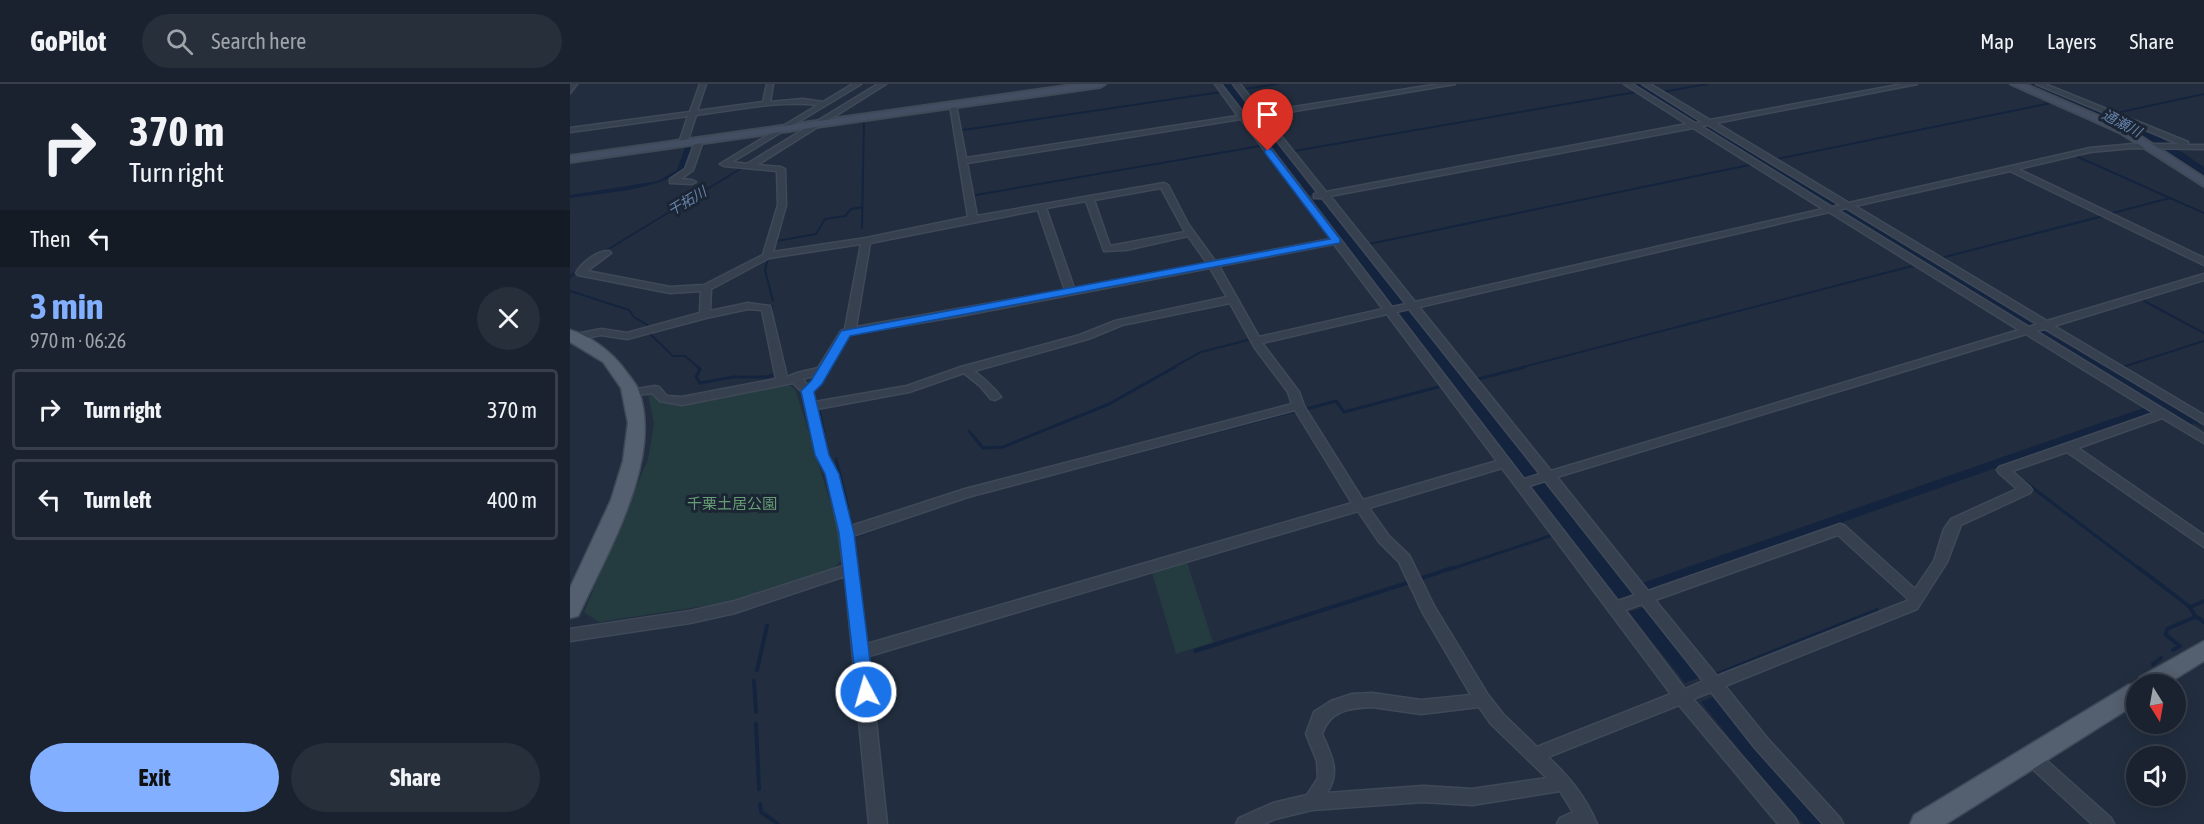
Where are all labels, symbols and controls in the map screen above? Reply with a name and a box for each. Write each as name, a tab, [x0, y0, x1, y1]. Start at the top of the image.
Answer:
search box	[142, 14, 562, 68]
text: GoPilot	[30, 25, 106, 57]
icon: search	[163, 25, 196, 58]
text: Search here	[211, 28, 306, 54]
text: Map	[1980, 29, 2014, 53]
text: Layers	[2047, 29, 2097, 53]
text: Share	[2130, 29, 2174, 53]
pin	[1242, 89, 1293, 151]
icon: arrive	[1251, 98, 1284, 131]
water label: 通瀬川	[2100, 106, 2146, 141]
text: 370 m	[129, 107, 224, 155]
icon: right	[30, 108, 108, 186]
text: Turn right	[129, 157, 224, 188]
water label: 干拓川	[665, 182, 711, 219]
icon: left	[83, 222, 116, 255]
text: Then	[30, 226, 71, 252]
text: 3 min	[30, 285, 104, 327]
button: close	[477, 287, 540, 350]
text: 970 m · 06:26	[30, 329, 126, 352]
icon: right	[33, 393, 66, 426]
text: Turn right	[84, 397, 161, 423]
text: 370 m	[487, 397, 537, 423]
icon: left	[33, 483, 66, 516]
text: Turn left	[84, 487, 151, 513]
text: 400 m	[487, 487, 537, 513]
park label: 千栗土居公園	[687, 495, 777, 512]
position arrow	[834, 660, 898, 724]
north arrow	[2126, 674, 2186, 734]
map controls	[2126, 674, 2186, 806]
button: Exit	[30, 743, 279, 812]
button: Share	[291, 743, 540, 812]
button: sound	[2126, 746, 2186, 806]

